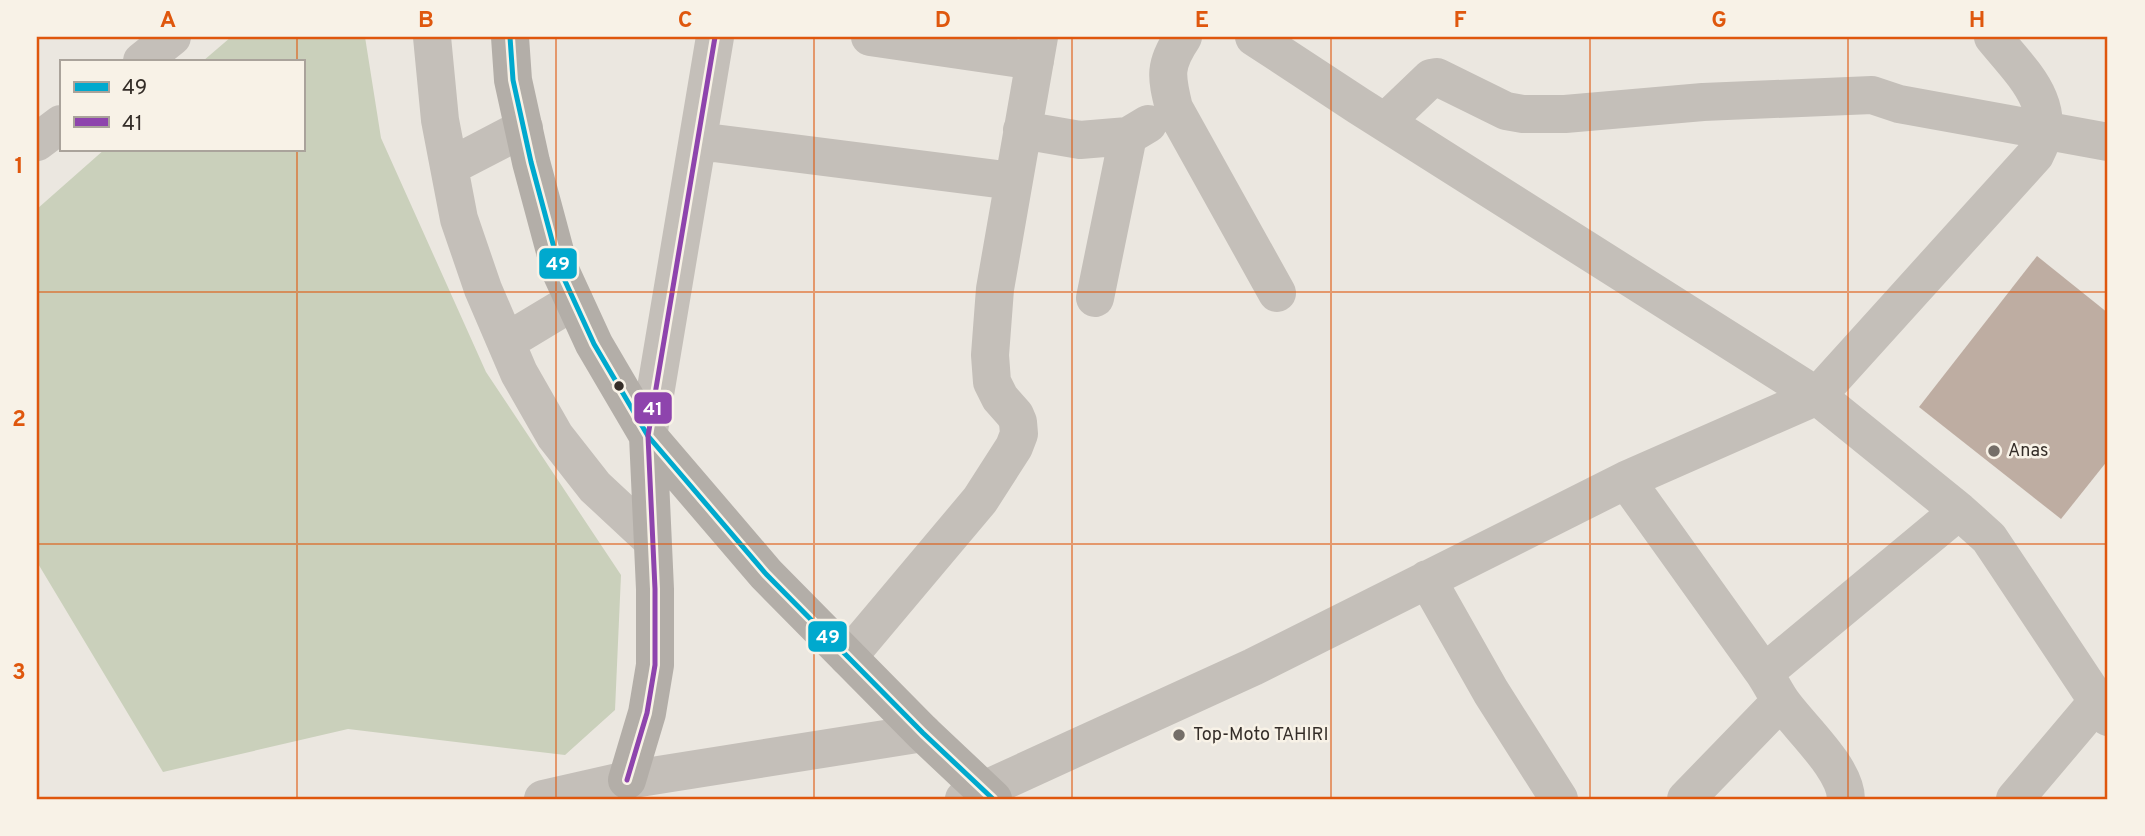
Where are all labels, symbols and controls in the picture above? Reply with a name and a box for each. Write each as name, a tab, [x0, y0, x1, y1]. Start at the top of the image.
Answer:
text: A	[160, 7, 176, 36]
text: B	[418, 7, 434, 36]
text: C	[678, 7, 692, 36]
text: D	[935, 7, 951, 36]
text: E	[1195, 7, 1209, 36]
text: F	[1453, 7, 1467, 36]
text: G	[1711, 7, 1727, 36]
text: H	[1969, 7, 1985, 36]
legend	[60, 60, 304, 150]
text: 49	[122, 75, 147, 102]
text: 41	[122, 111, 143, 138]
text: 1	[14, 153, 24, 182]
line badge: 49	[538, 247, 578, 280]
text: 49	[546, 253, 570, 277]
unlabelled marker	[612, 379, 626, 393]
line badge: 41	[633, 391, 673, 425]
text: 41	[643, 398, 663, 422]
text: 2	[12, 406, 26, 435]
place label: Anas	[2008, 440, 2048, 463]
marker: Anas	[1986, 443, 2002, 459]
line badge: 49	[807, 620, 848, 653]
text: 49	[816, 626, 840, 650]
text: 3	[12, 659, 26, 688]
place label: Top-Moto TAHIRI	[1193, 724, 1329, 747]
marker: Top-Moto TAHIRI	[1171, 727, 1187, 743]

